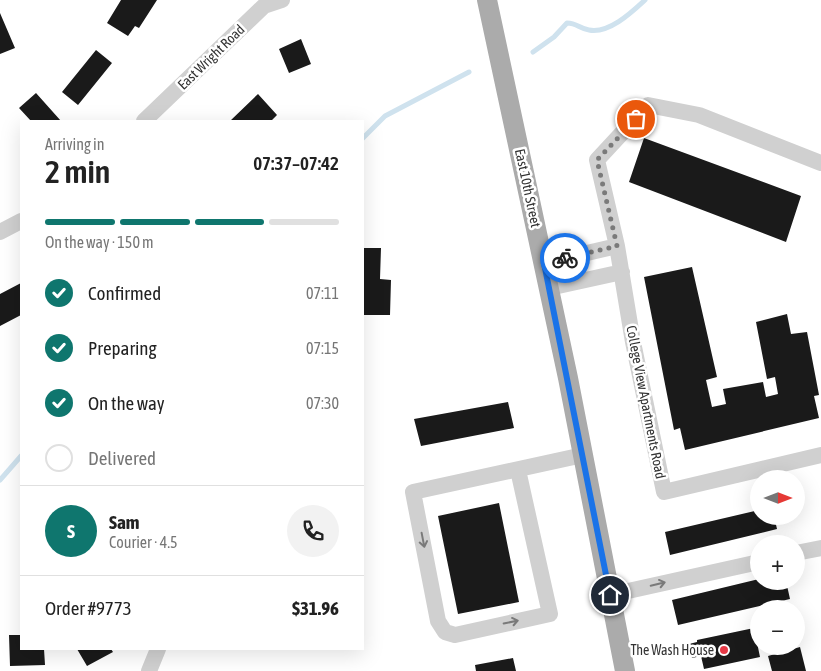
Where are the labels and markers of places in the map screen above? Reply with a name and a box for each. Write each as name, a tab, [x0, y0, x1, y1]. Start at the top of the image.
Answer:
pin	[615, 98, 657, 140]
pin	[589, 574, 631, 616]
place label: The Wash House	[630, 642, 714, 658]
marker: The Wash House	[718, 644, 730, 656]

